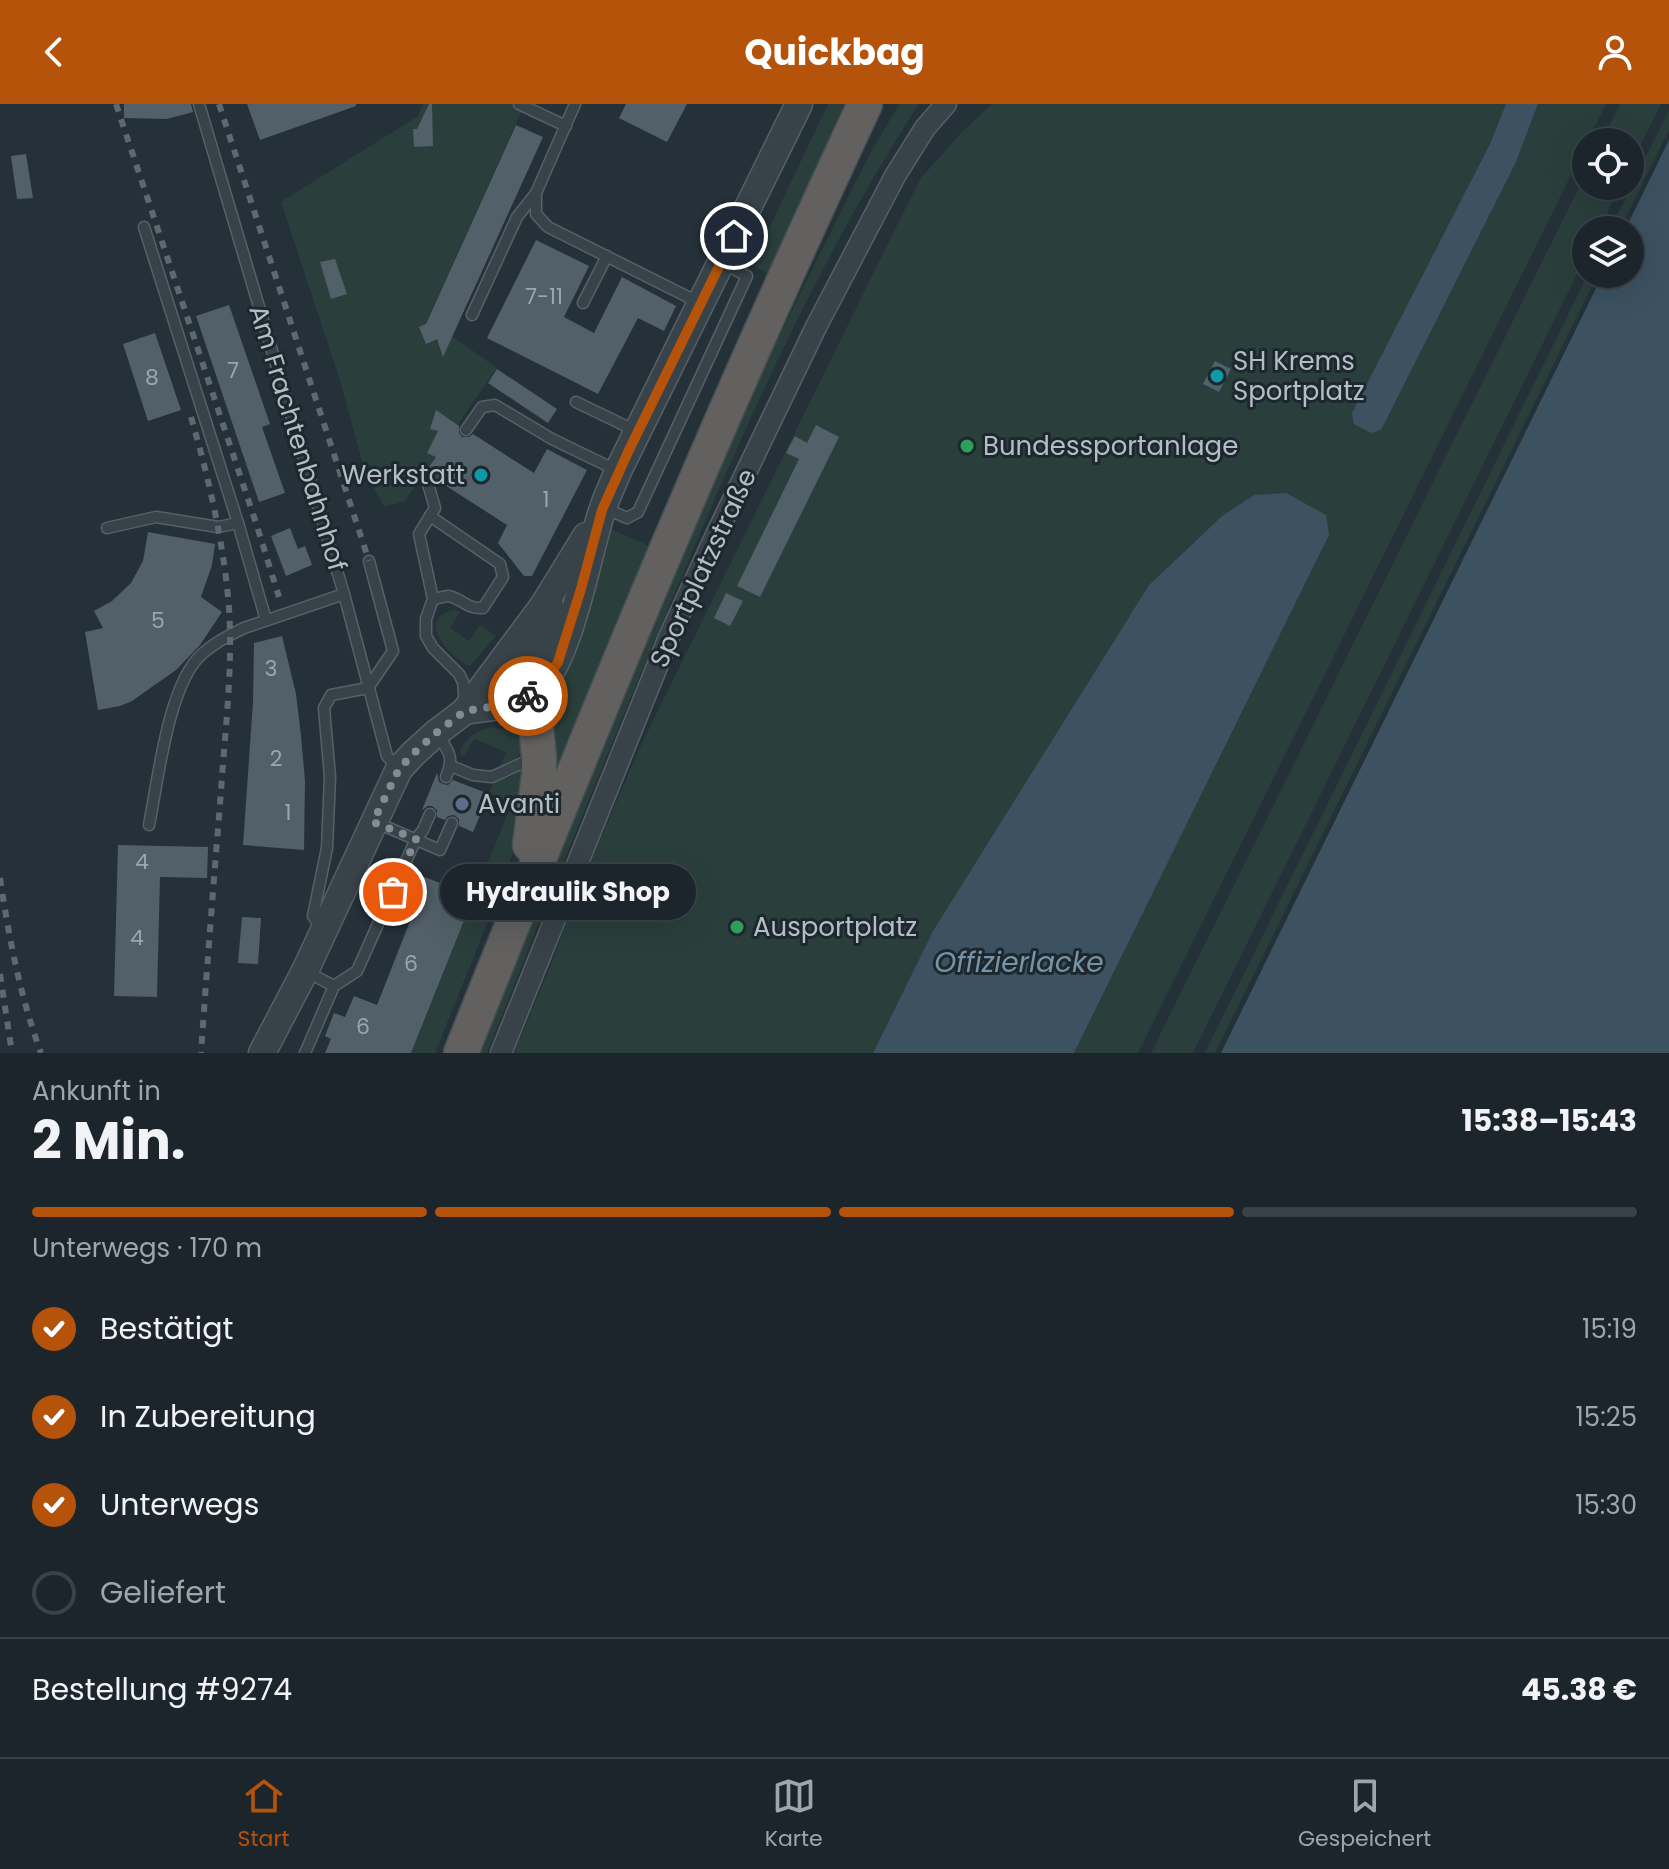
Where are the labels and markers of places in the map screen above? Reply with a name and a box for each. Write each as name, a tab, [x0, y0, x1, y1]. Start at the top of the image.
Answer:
pin	[700, 202, 768, 270]
place label: SH Krems Sportplatz	[1233, 343, 1364, 409]
marker: SH Krems Sportplatz	[1208, 367, 1226, 385]
place label: Bundessportanlage	[983, 428, 1238, 464]
marker: Bundessportanlage	[958, 437, 976, 455]
place label: Werkstatt	[341, 457, 465, 493]
marker: Werkstatt	[472, 466, 490, 484]
place label: Avanti	[478, 786, 560, 822]
marker: Avanti	[453, 795, 471, 813]
pin	[359, 858, 427, 926]
callout: Hydraulik Shop	[441, 864, 697, 920]
place label: Ausportplatz	[753, 909, 917, 945]
marker: Ausportplatz	[728, 918, 746, 936]

